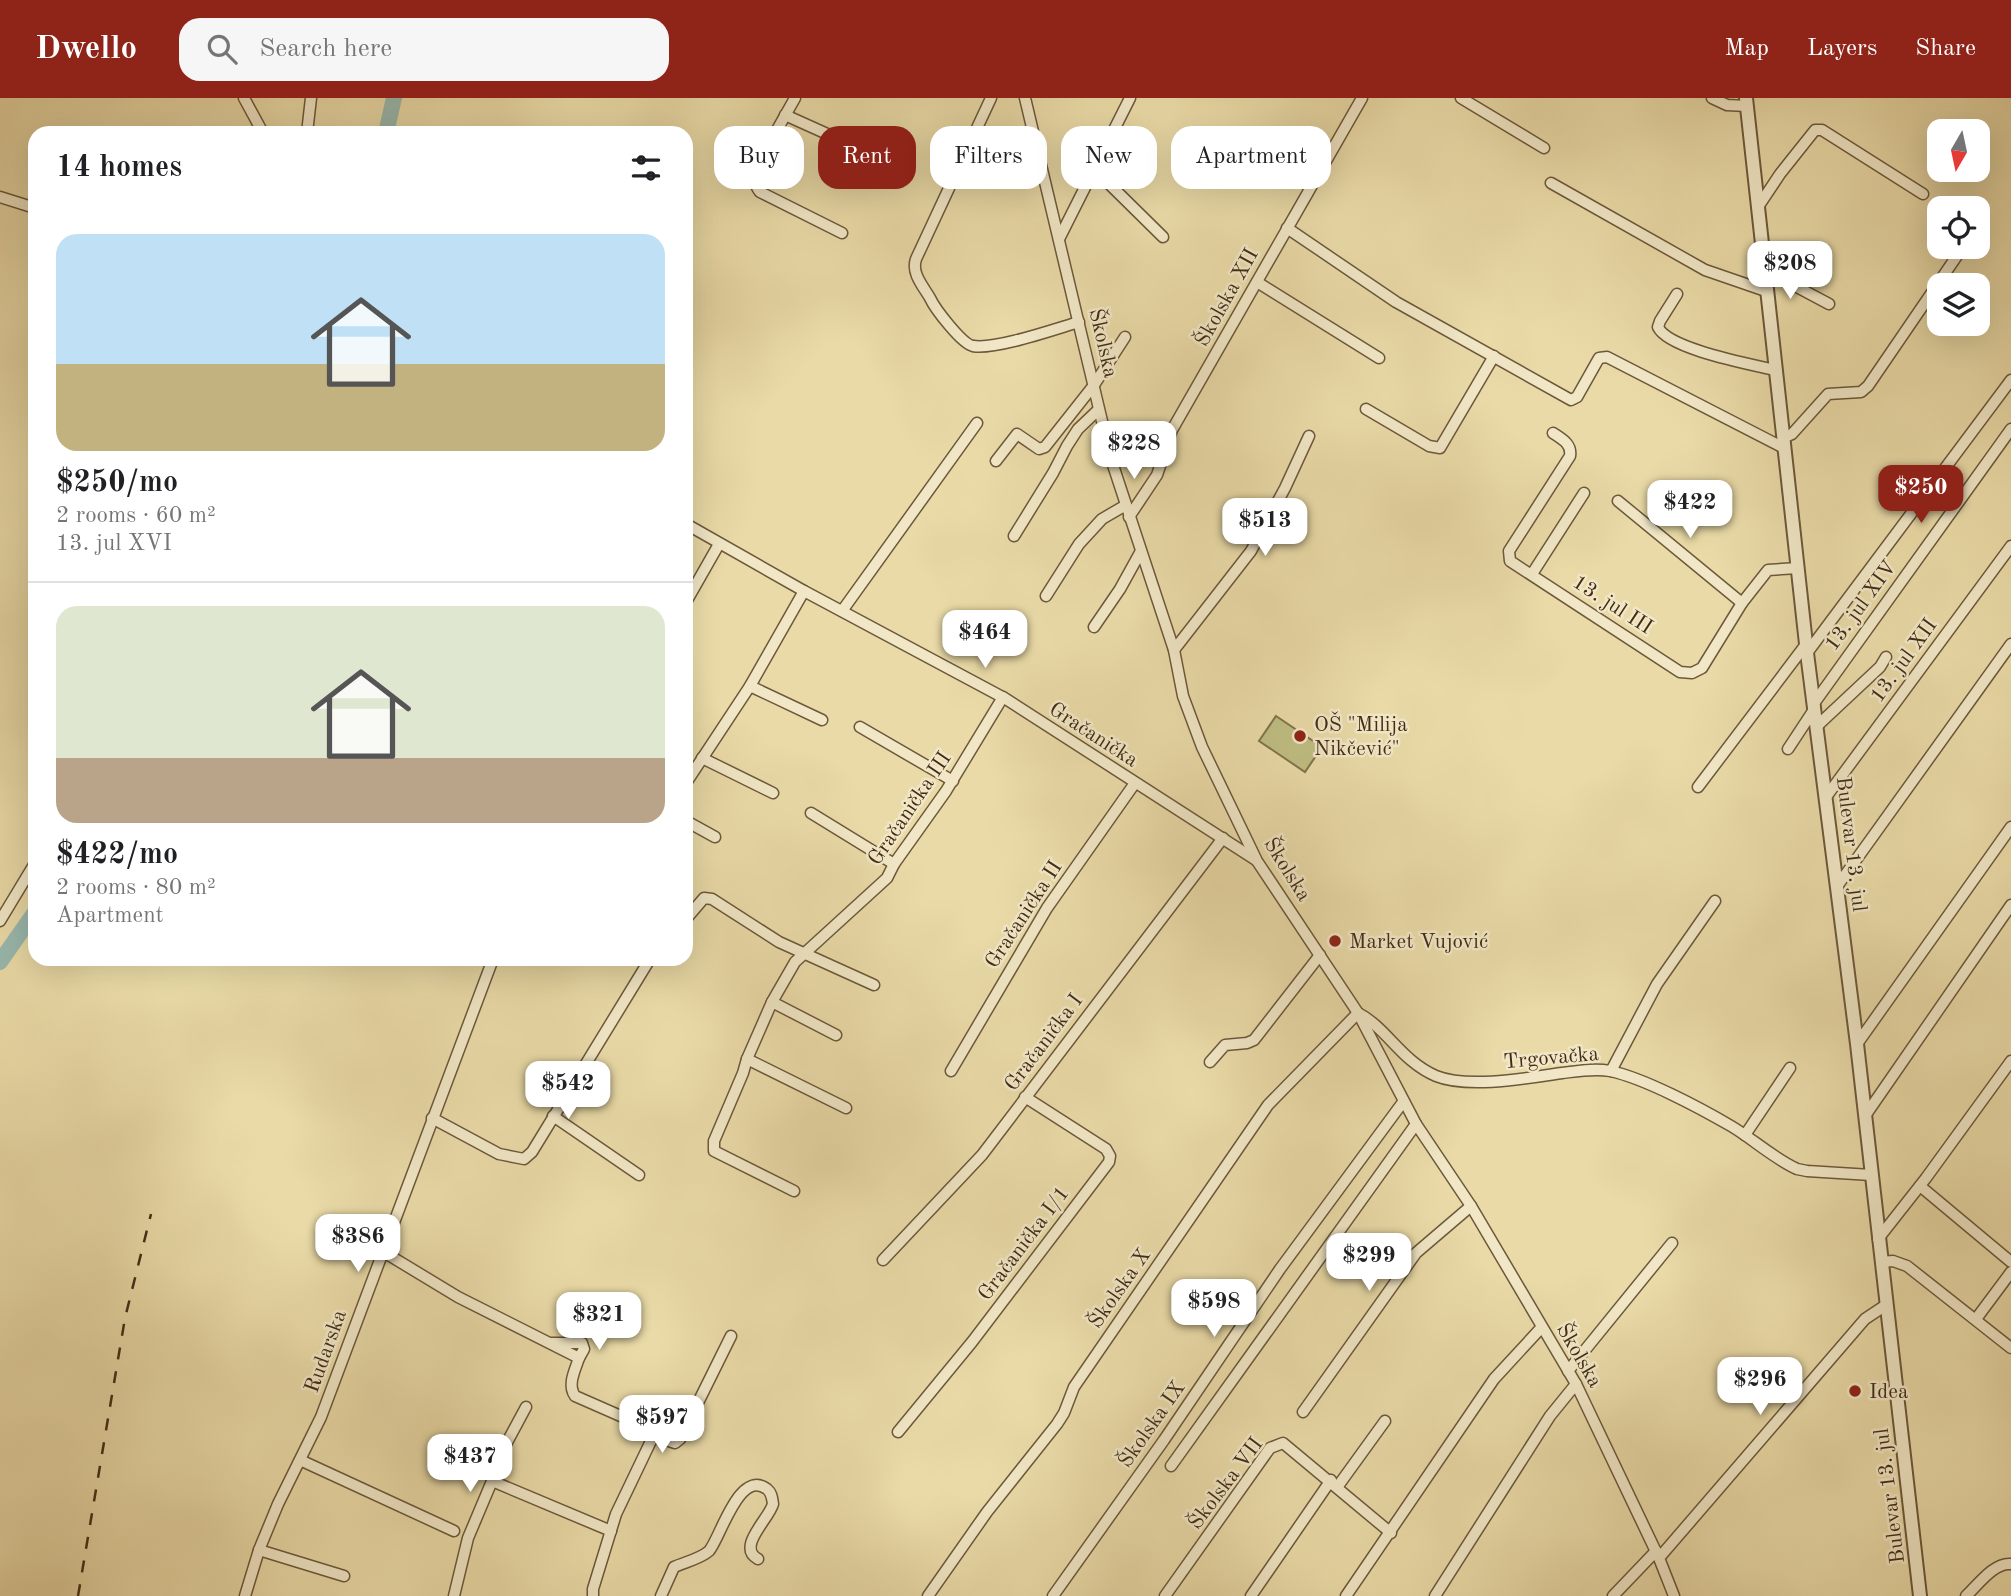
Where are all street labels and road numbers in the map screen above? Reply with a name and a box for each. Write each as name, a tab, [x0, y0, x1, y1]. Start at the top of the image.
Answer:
street label: Školska XII	[1188, 243, 1263, 350]
street label: Školska	[1084, 306, 1125, 380]
street label: 13. jul XIV	[1822, 557, 1901, 655]
street label: 13. jul III	[1569, 572, 1656, 639]
street label: 13. jul XII	[1867, 615, 1941, 707]
street label: Gračanička	[1045, 699, 1141, 772]
street label: Gračanička III	[865, 748, 956, 869]
street label: Bulevar 13. jul	[1832, 775, 1869, 913]
street label: Školska	[1259, 832, 1318, 905]
street label: Gračanička II	[982, 857, 1067, 972]
street label: Gračanička I	[1001, 991, 1087, 1095]
street label: Trgovačka	[1503, 1044, 1600, 1073]
street label: Gračanička I/1	[975, 1183, 1074, 1305]
street label: Školska X	[1082, 1243, 1155, 1333]
street label: Rudarska	[302, 1307, 351, 1396]
street label: Školska	[1552, 1318, 1609, 1392]
street label: Školska IX	[1112, 1375, 1190, 1472]
street label: Bulevar 13. jul	[1872, 1427, 1909, 1565]
street label: Školska VII	[1182, 1432, 1267, 1534]

